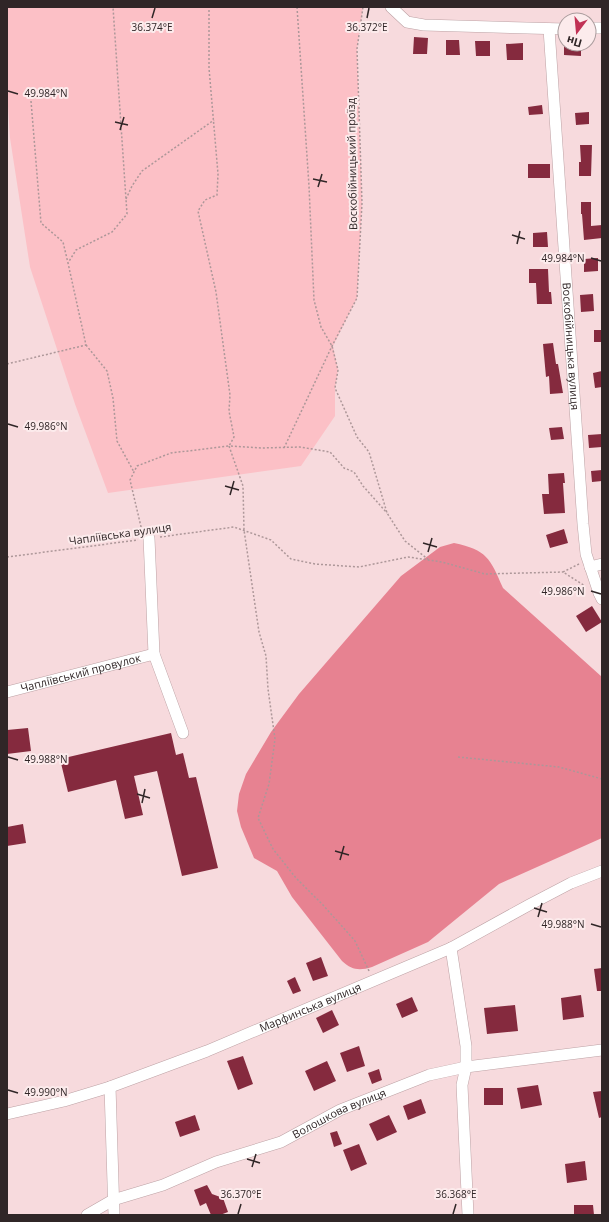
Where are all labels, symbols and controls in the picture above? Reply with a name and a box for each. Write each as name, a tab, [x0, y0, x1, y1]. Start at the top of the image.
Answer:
north arrow	[557, 12, 597, 52]
text: 36.374°E	[131, 20, 173, 34]
text: 36.372°E	[346, 20, 388, 34]
text: Пн	[565, 33, 584, 51]
text: 49.984°N	[24, 86, 68, 100]
street label: Воскобійницький проїзд	[343, 97, 360, 230]
text: 49.984°N	[541, 251, 585, 265]
street label: Воскобійницька вулиця	[559, 282, 583, 410]
text: 49.986°N	[24, 419, 68, 433]
street label: Чапліївська вулиця	[68, 519, 172, 548]
text: 49.986°N	[541, 584, 585, 598]
street label: Чапліївський провулок	[19, 650, 143, 695]
text: 49.988°N	[24, 752, 68, 766]
text: 49.988°N	[541, 917, 585, 931]
street label: Марфинська вулиця	[257, 979, 363, 1035]
text: 49.990°N	[24, 1085, 68, 1099]
street label: Волошкова вулиця	[289, 1085, 388, 1142]
text: 36.370°E	[220, 1187, 262, 1201]
text: 36.368°E	[435, 1187, 477, 1201]

